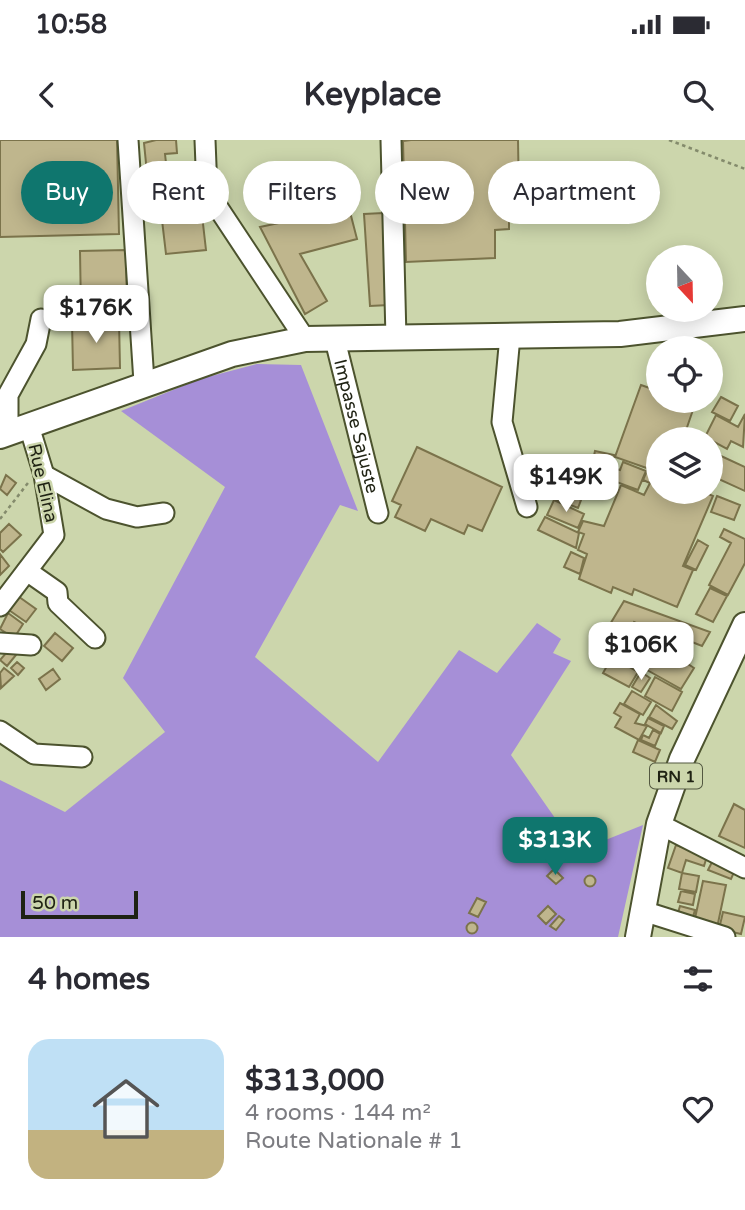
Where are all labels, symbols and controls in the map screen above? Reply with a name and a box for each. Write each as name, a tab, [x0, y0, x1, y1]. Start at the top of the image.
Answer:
text: 10:58	[35, 9, 107, 40]
icon: back	[28, 76, 66, 114]
text: Keyplace	[304, 76, 441, 114]
icon: search	[679, 76, 717, 114]
chip: Buy	[21, 161, 113, 224]
chip: Rent	[127, 161, 229, 224]
chip: Filters	[243, 161, 361, 224]
chip: New	[375, 161, 474, 224]
chip: Apartment	[488, 161, 660, 224]
north arrow	[646, 245, 723, 322]
map controls	[646, 245, 723, 504]
pin: $176K	[47, 286, 145, 345]
text: $176K	[60, 294, 132, 322]
button: locate	[646, 336, 723, 413]
street label: Impasse Sajuste	[329, 357, 384, 496]
button: layers	[646, 427, 723, 504]
street label: Rue Elina	[23, 441, 63, 525]
pin: $149K	[517, 454, 615, 514]
text: $149K	[530, 463, 602, 491]
pin: $106K	[592, 622, 690, 682]
text: $106K	[605, 631, 677, 659]
road number: RN 1	[650, 764, 702, 789]
pin: $313K	[506, 818, 604, 877]
text: $313K	[519, 826, 591, 854]
scale bar	[21, 888, 138, 920]
text: 50 m	[32, 892, 78, 914]
icon: filters	[679, 960, 717, 998]
text: 4 homes	[28, 961, 150, 998]
text: $313,000	[245, 1062, 384, 1099]
icon: home	[84, 1067, 168, 1151]
icon: heart	[679, 1090, 717, 1128]
text: 4 rooms · 144 m²	[245, 1099, 431, 1127]
text: Route Nationale # 1	[245, 1127, 463, 1155]

